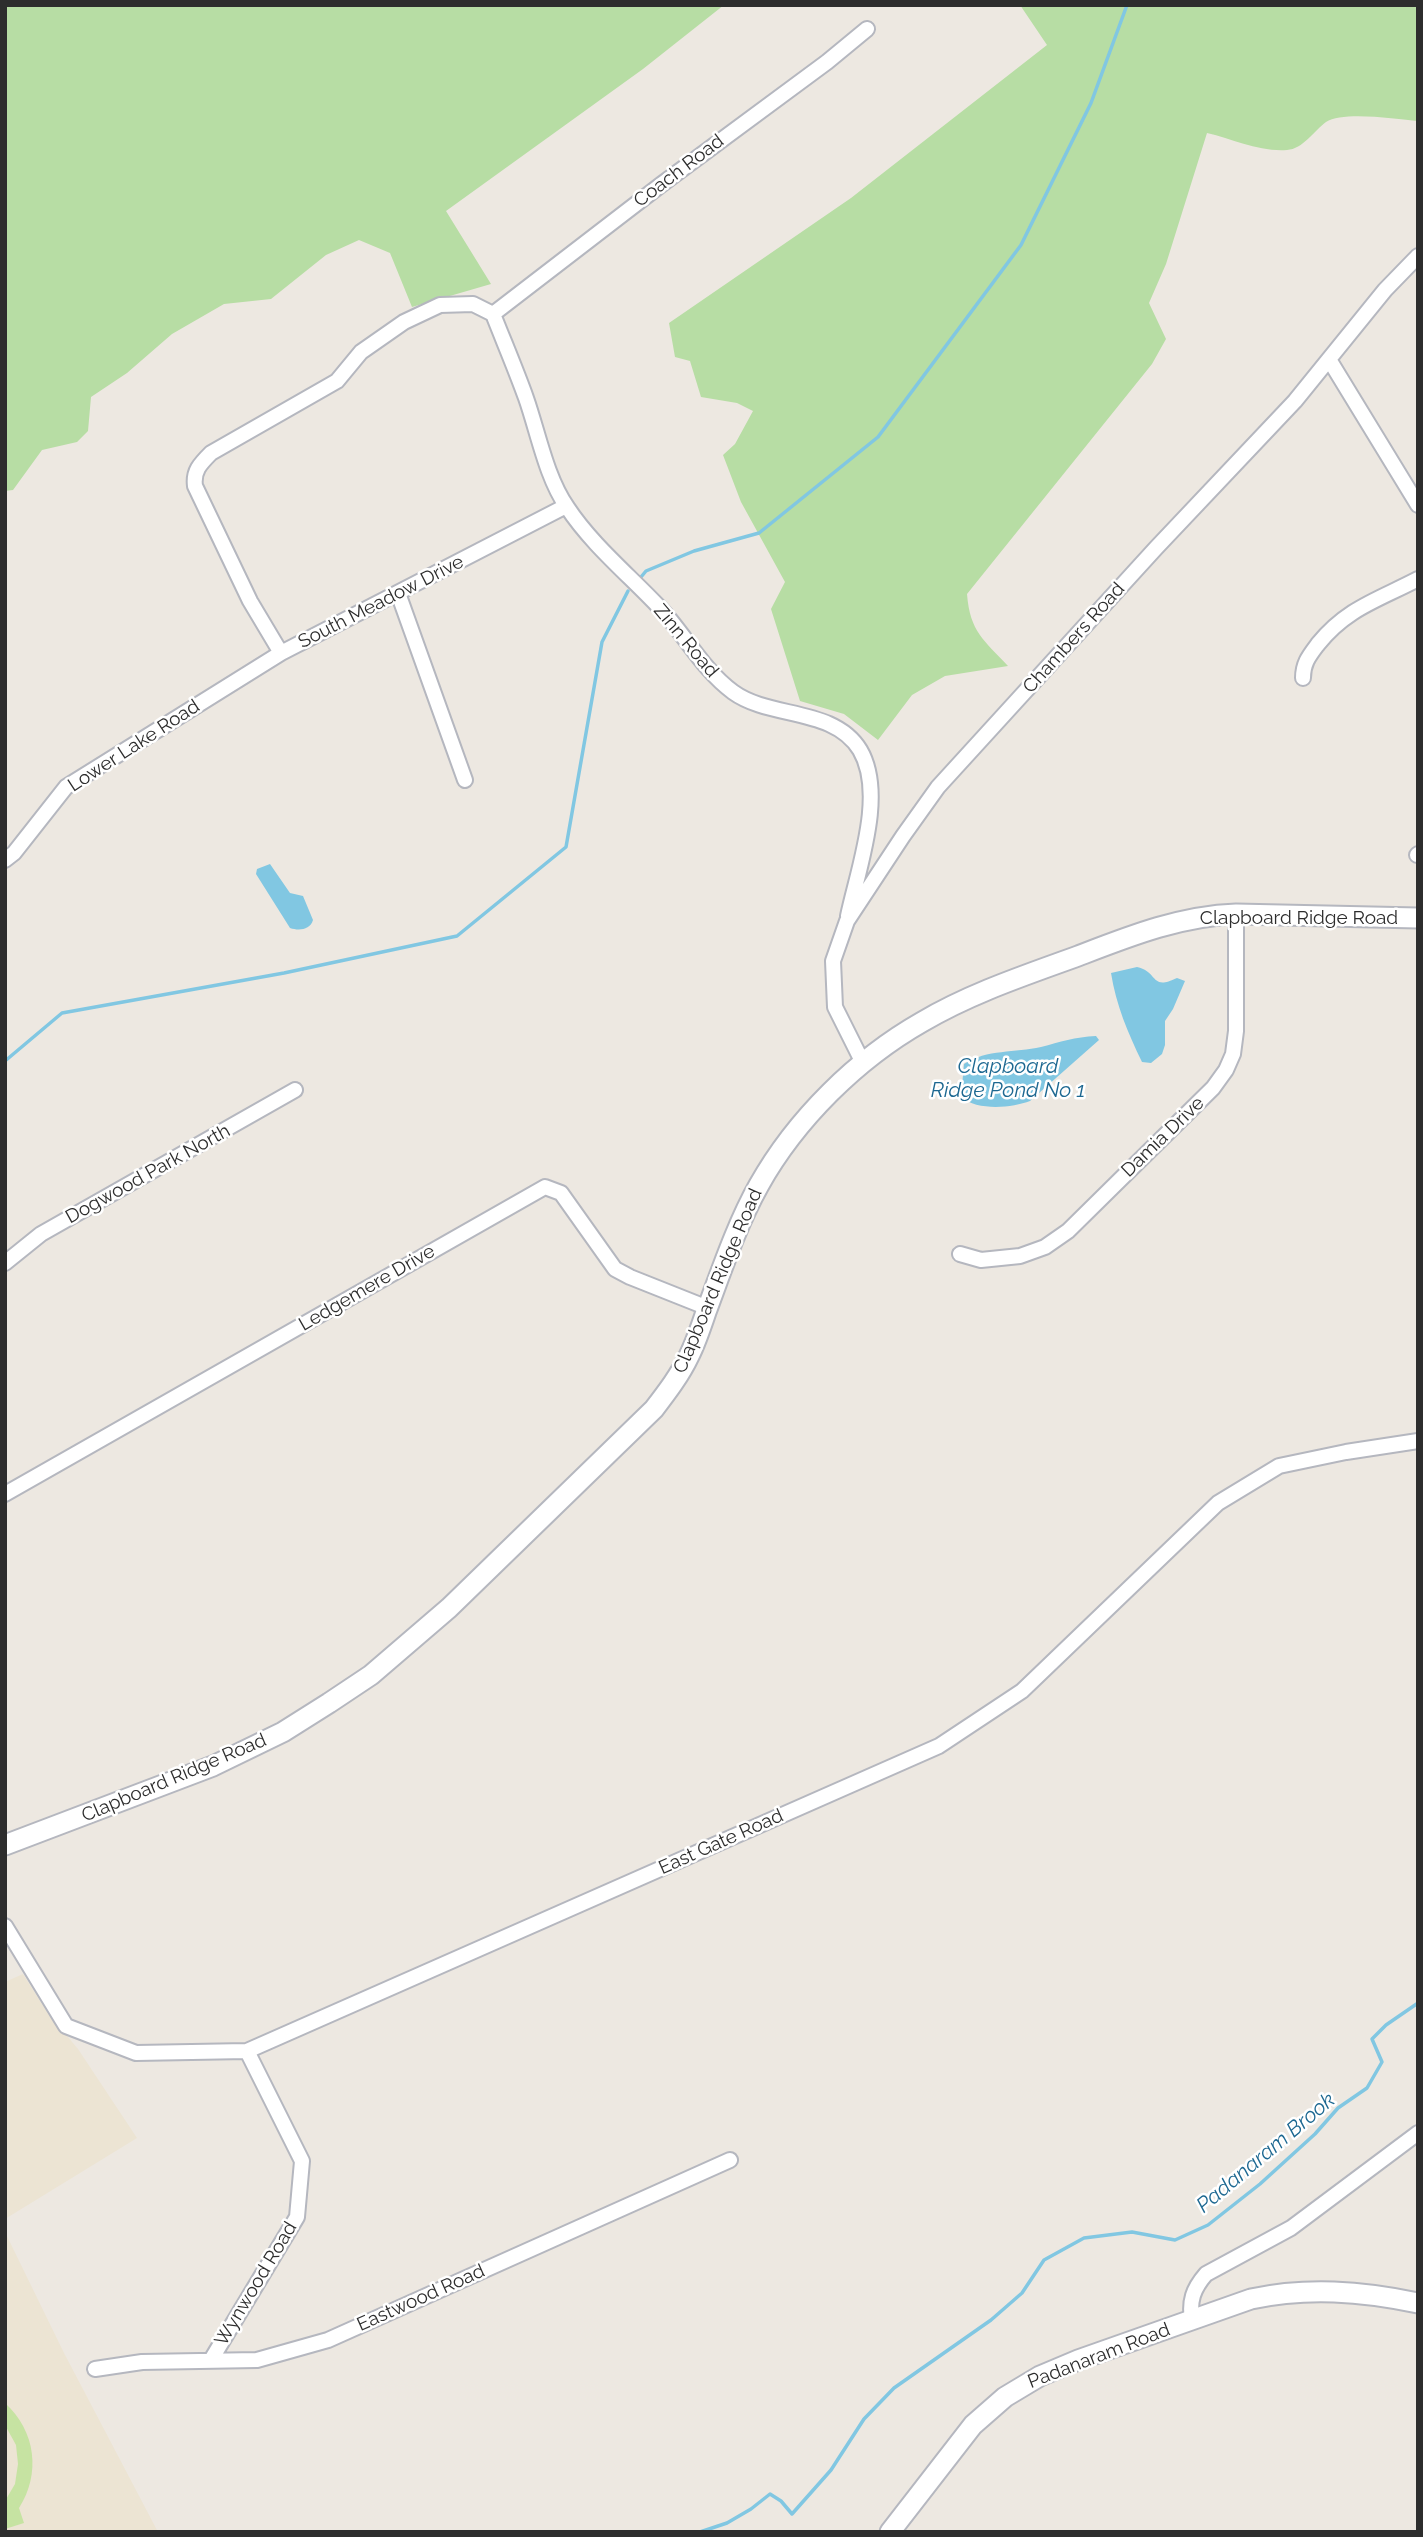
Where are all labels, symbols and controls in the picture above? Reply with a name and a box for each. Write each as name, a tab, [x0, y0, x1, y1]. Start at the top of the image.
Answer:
street label: Coach Road	[630, 130, 728, 212]
street label: South Meadow Drive	[294, 550, 468, 654]
street label: Chambers Road	[1018, 578, 1130, 698]
street label: Zinn Road	[649, 600, 723, 682]
street label: Lower Lake Road	[64, 695, 204, 797]
street label: Clapboard Ridge Road	[1200, 907, 1398, 929]
water label: Clapboard Ridge Pond No 1	[931, 1054, 1085, 1104]
street label: Damia Drive	[1117, 1092, 1209, 1182]
street label: Dogwood Park North	[62, 1119, 234, 1229]
street label: Clapboard Ridge Road	[669, 1185, 767, 1377]
street label: Ledgemere Drive	[295, 1240, 439, 1336]
street label: Clapboard Ridge Road	[78, 1729, 270, 1827]
street label: East Gate Road	[655, 1804, 787, 1880]
water label: Padanaram Brook	[1192, 2088, 1340, 2218]
street label: Wynwood Road	[210, 2218, 302, 2350]
street label: Eastwood Road	[354, 2260, 488, 2336]
street label: Padanaram Road	[1025, 2318, 1173, 2394]

